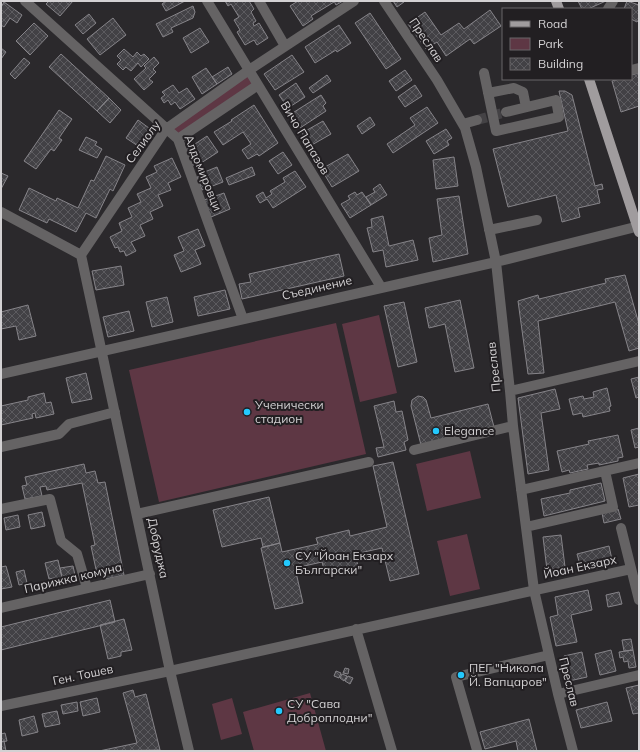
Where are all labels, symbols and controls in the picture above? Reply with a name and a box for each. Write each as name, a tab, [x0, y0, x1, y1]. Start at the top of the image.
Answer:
legend	[502, 8, 632, 80]
street label: Преслав	[406, 15, 447, 65]
text: Road	[538, 16, 567, 31]
text: Park	[538, 36, 564, 51]
text: Building	[538, 56, 583, 71]
street label: Вичо Папазов	[278, 98, 333, 177]
street label: Селиолу	[122, 117, 163, 166]
street label: Алдомировци	[181, 133, 226, 213]
street label: Съединение	[280, 272, 354, 303]
street label: Преслав	[483, 341, 504, 393]
place label: Ученически стадион	[254, 397, 324, 426]
marker: Ученически стадион	[242, 407, 252, 417]
place label: Elegance	[444, 423, 494, 438]
marker: Elegance	[431, 426, 441, 436]
street label: Добруджа	[145, 516, 172, 580]
place label: СУ "Йоан Екзарх Български"	[295, 548, 394, 577]
street label: Йоан Екзарх	[542, 551, 618, 582]
marker: СУ "Йоан Екзарх Български"	[282, 558, 292, 568]
street label: Парижка комуна	[22, 559, 123, 596]
street label: Преслав	[556, 656, 583, 708]
place label: ПЕГ "Никола Й. Вапцаров"	[469, 660, 547, 689]
street label: Ген. Тошев	[51, 661, 115, 688]
marker: ПЕГ "Никола Й. Вапцаров"	[456, 670, 466, 680]
place label: СУ "Сава Доброплодни"	[287, 696, 372, 725]
marker: СУ "Сава Доброплодни"	[274, 706, 284, 716]

